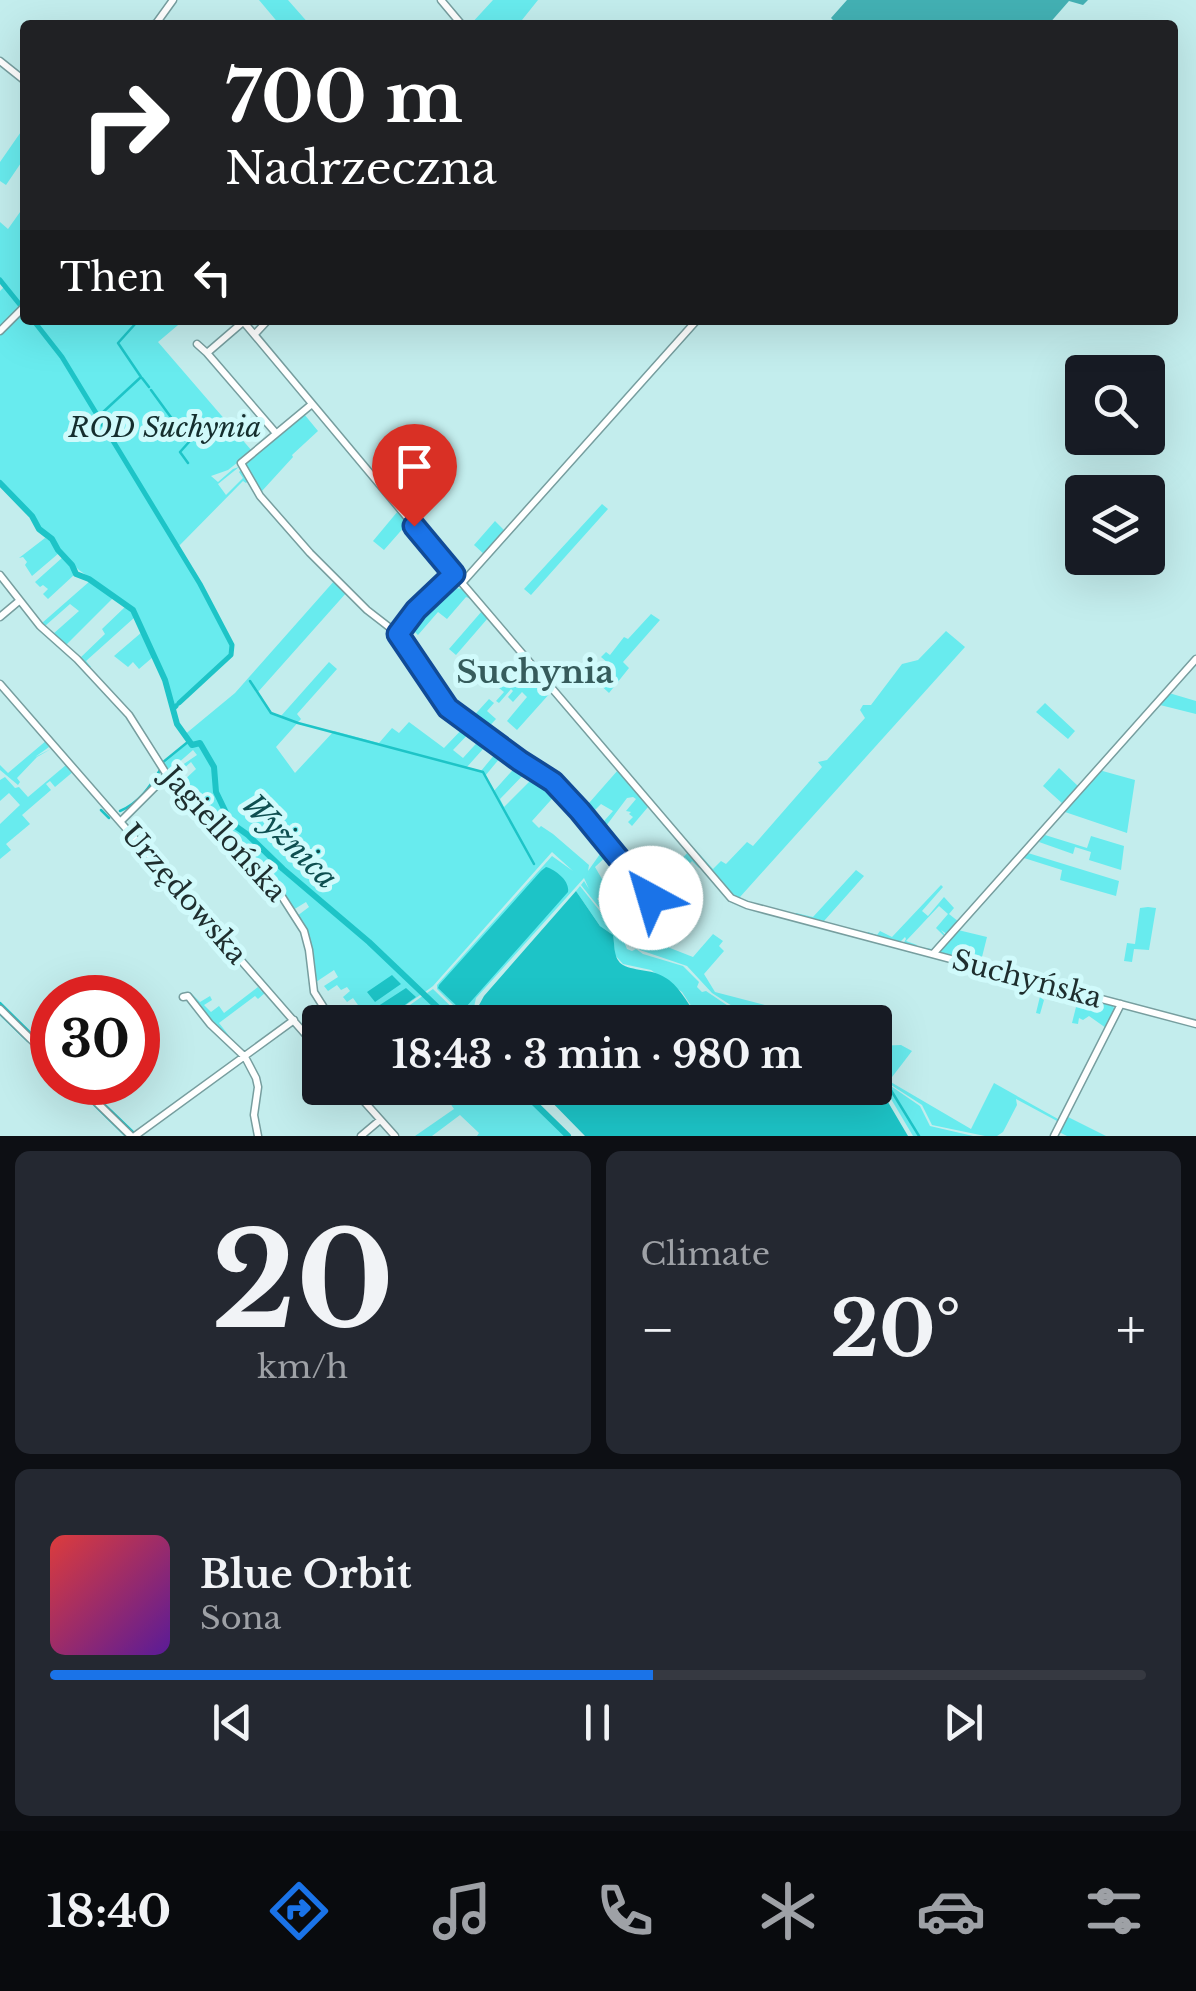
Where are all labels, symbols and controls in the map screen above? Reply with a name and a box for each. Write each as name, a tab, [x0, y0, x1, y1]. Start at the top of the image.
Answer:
text: 700 m	[225, 54, 463, 141]
icon: right	[60, 60, 190, 190]
text: Nadrzeczna	[225, 140, 497, 196]
icon: left	[185, 250, 240, 305]
text: Then	[60, 254, 165, 301]
map controls	[1065, 355, 1165, 575]
button: search	[1065, 355, 1165, 455]
park label: ROD Suchynia	[67, 410, 262, 445]
pin	[372, 424, 457, 527]
icon: arrive	[387, 439, 442, 494]
button: layers	[1065, 475, 1165, 575]
district label: Suchynia	[456, 652, 614, 692]
street label: Jagiellońska	[152, 756, 294, 909]
water label: Wyżnica	[235, 786, 345, 896]
street label: Urzędowska	[114, 817, 255, 971]
position arrow	[599, 846, 703, 950]
street label: Suchyńska	[948, 942, 1106, 1016]
speed limit sign: 30	[30, 975, 160, 1105]
text: 18:43 · 3 min · 980 m	[392, 1031, 802, 1078]
text: 20	[211, 1201, 394, 1362]
text: Climate	[641, 1234, 770, 1274]
text: 20°	[830, 1283, 961, 1376]
text: −	[641, 1296, 675, 1364]
text: +	[1116, 1296, 1146, 1364]
text: km/h	[257, 1347, 348, 1387]
text: Blue Orbit	[200, 1551, 411, 1598]
text: Sona	[200, 1598, 281, 1638]
icon: previous	[205, 1695, 260, 1750]
icon: pause	[570, 1695, 625, 1750]
icon: next	[936, 1695, 991, 1750]
icon: directions	[264, 1876, 334, 1946]
icon: music	[427, 1876, 497, 1946]
icon: phone	[590, 1876, 660, 1946]
icon: climate	[753, 1876, 823, 1946]
icon: car	[916, 1876, 986, 1946]
icon: filters	[1079, 1876, 1149, 1946]
text: 18:40	[47, 1883, 171, 1939]

